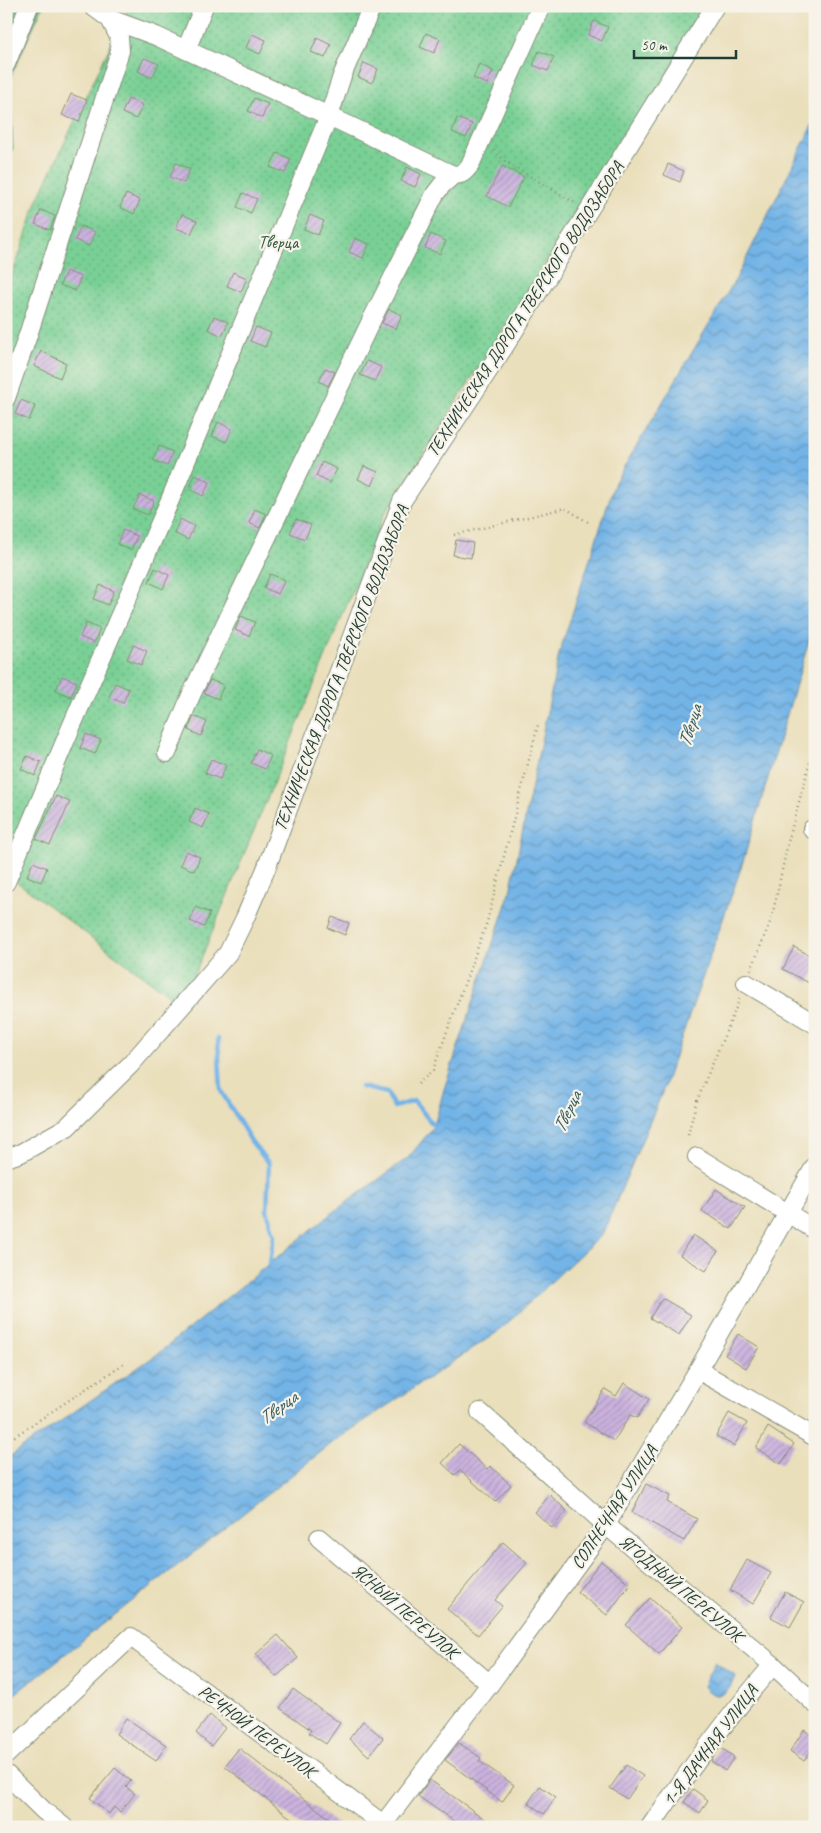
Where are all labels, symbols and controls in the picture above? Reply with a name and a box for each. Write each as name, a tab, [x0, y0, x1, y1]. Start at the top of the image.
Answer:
scale bar	[634, 28, 736, 60]
text: 50 m	[641, 36, 668, 55]
street label: ТЕХНИЧЕСКАЯ ДОРОГА ТВЕРСКОГО ВОДОЗАБОРА	[421, 157, 629, 460]
park label: Тверца	[258, 231, 300, 253]
street label: ТЕХНИЧЕСКАЯ ДОРОГА ТВЕРСКОГО ВОДОЗАБОРА	[269, 501, 414, 834]
water label: Тверца	[672, 700, 708, 750]
water label: Тверца	[547, 1086, 588, 1136]
water label: Тверца	[254, 1384, 304, 1430]
street label: СОЛНЕЧНАЯ УЛИЦА	[566, 1440, 663, 1573]
street label: ЯГОДНЫЙ ПЕРЕУЛОК	[615, 1530, 751, 1649]
street label: ЯСНЫЙ ПЕРЕУЛОК	[347, 1559, 466, 1666]
street label: РЕЧНОЙ ПЕРЕУЛОК	[194, 1680, 323, 1785]
street label: 1-Я ДАЧНАЯ УЛИЦА	[657, 1680, 763, 1810]

